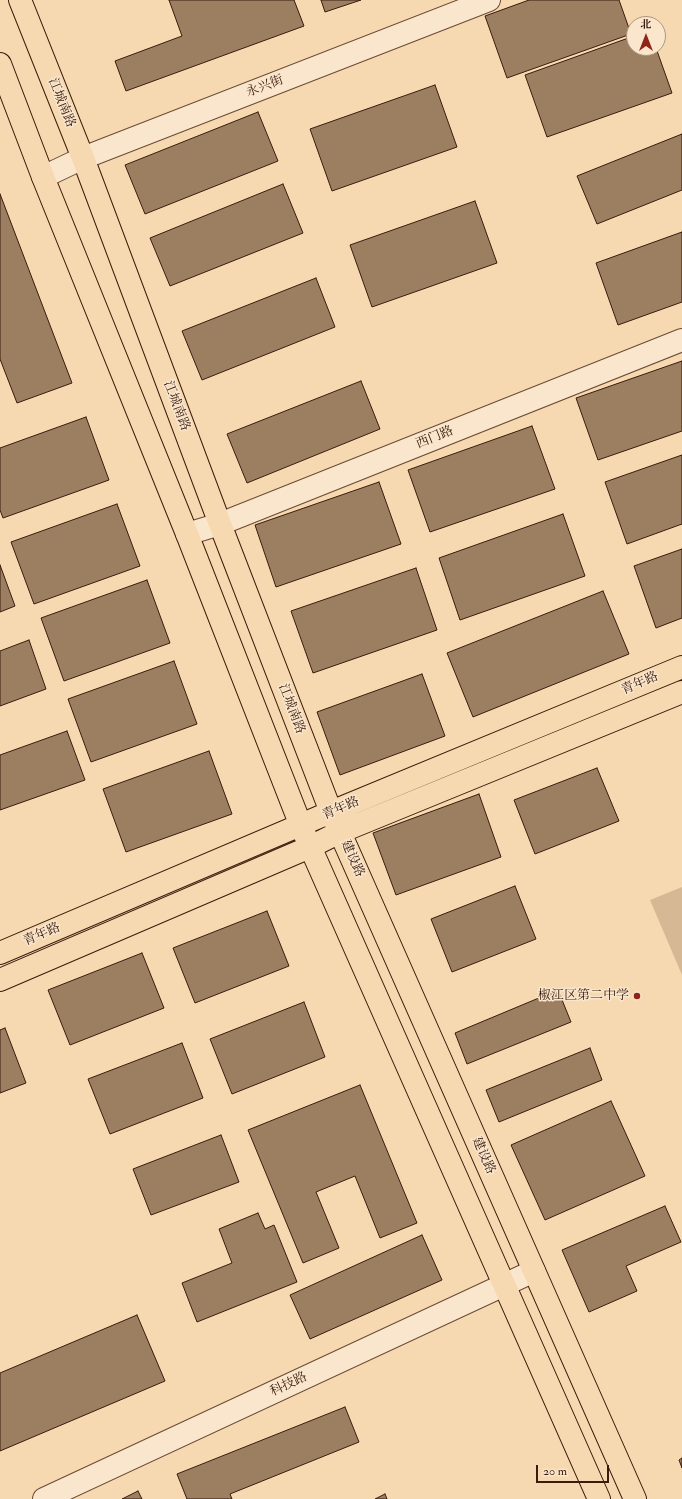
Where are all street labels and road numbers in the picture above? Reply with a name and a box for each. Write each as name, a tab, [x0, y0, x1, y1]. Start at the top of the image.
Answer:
street label: 永兴街	[244, 73, 286, 101]
street label: 江城南路	[44, 76, 78, 130]
street label: 江城南路	[159, 379, 193, 433]
street label: 西门路	[414, 423, 456, 453]
street label: 青年路	[619, 669, 661, 699]
street label: 江城南路	[274, 682, 308, 736]
street label: 青年路	[320, 794, 362, 824]
street label: 建设路	[337, 838, 367, 880]
street label: 青年路	[21, 920, 63, 950]
street label: 建设路	[468, 1135, 498, 1177]
street label: 科技路	[268, 1370, 310, 1400]

